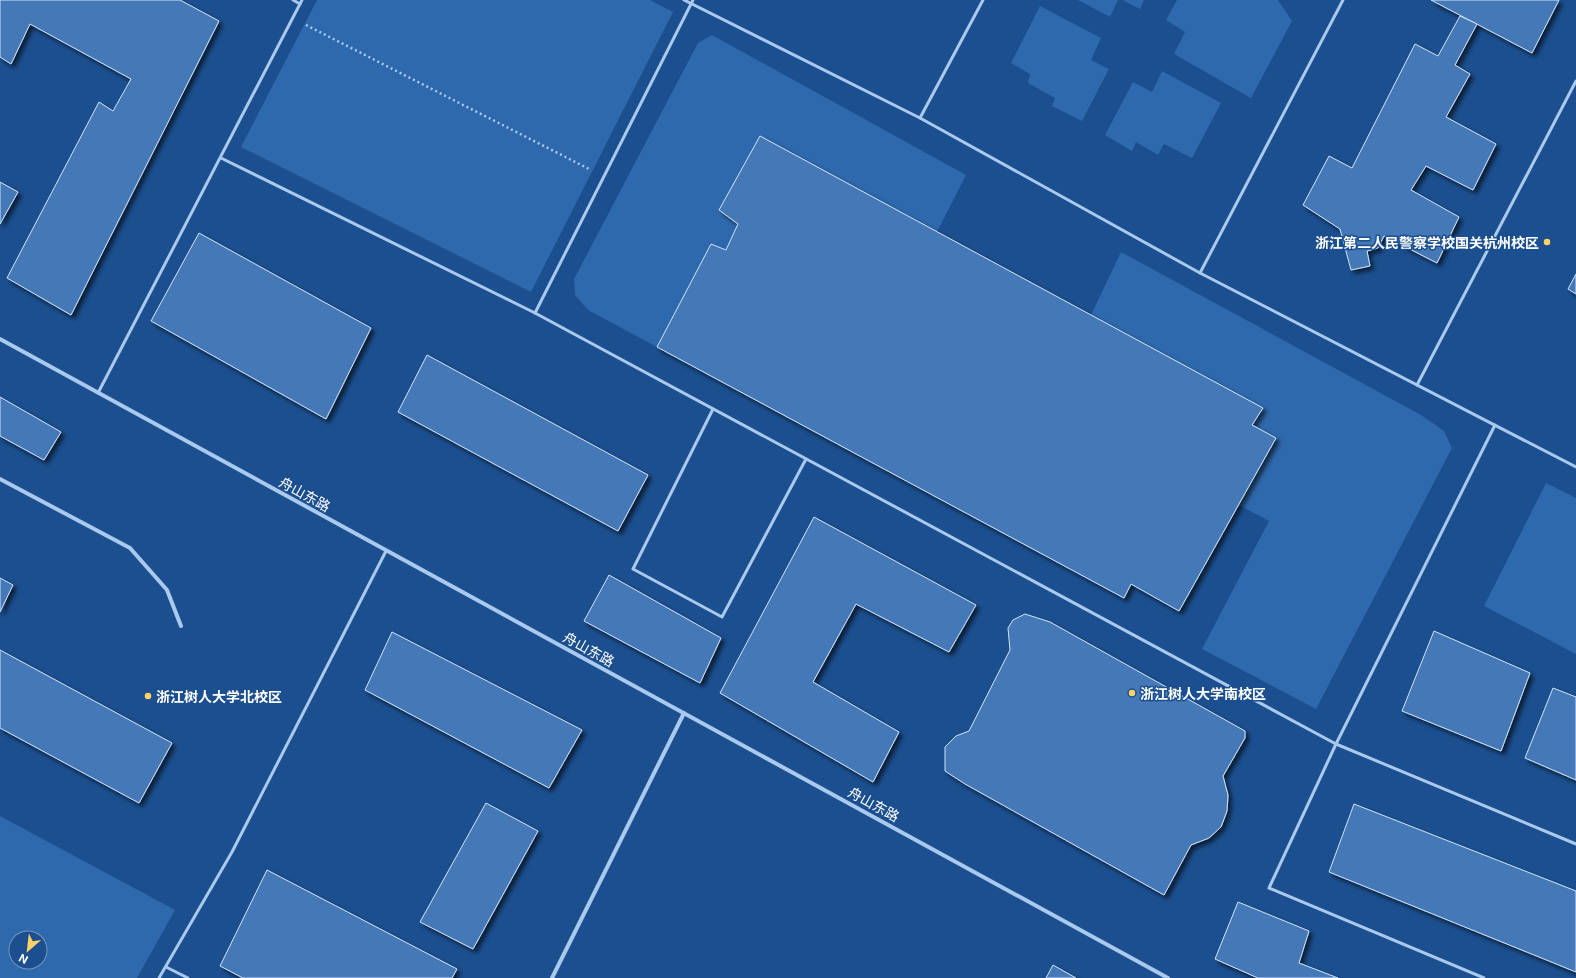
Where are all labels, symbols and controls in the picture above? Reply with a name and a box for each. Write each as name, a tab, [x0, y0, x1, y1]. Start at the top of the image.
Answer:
place label: 浙江第二人民警察学校国关杭州校区	[1315, 234, 1539, 251]
marker: 浙江第二人民警察学校国关杭州校区	[1542, 237, 1552, 247]
street label: 舟山东路	[276, 473, 334, 515]
street label: 舟山东路	[560, 628, 618, 670]
place label: 浙江树人大学南校区	[1140, 685, 1266, 702]
place label: 浙江树人大学北校区	[156, 688, 282, 705]
marker: 浙江树人大学南校区	[1127, 688, 1137, 698]
marker: 浙江树人大学北校区	[143, 691, 153, 701]
street label: 舟山东路	[845, 783, 903, 825]
north arrow	[8, 930, 48, 970]
text: N	[16, 951, 30, 967]

